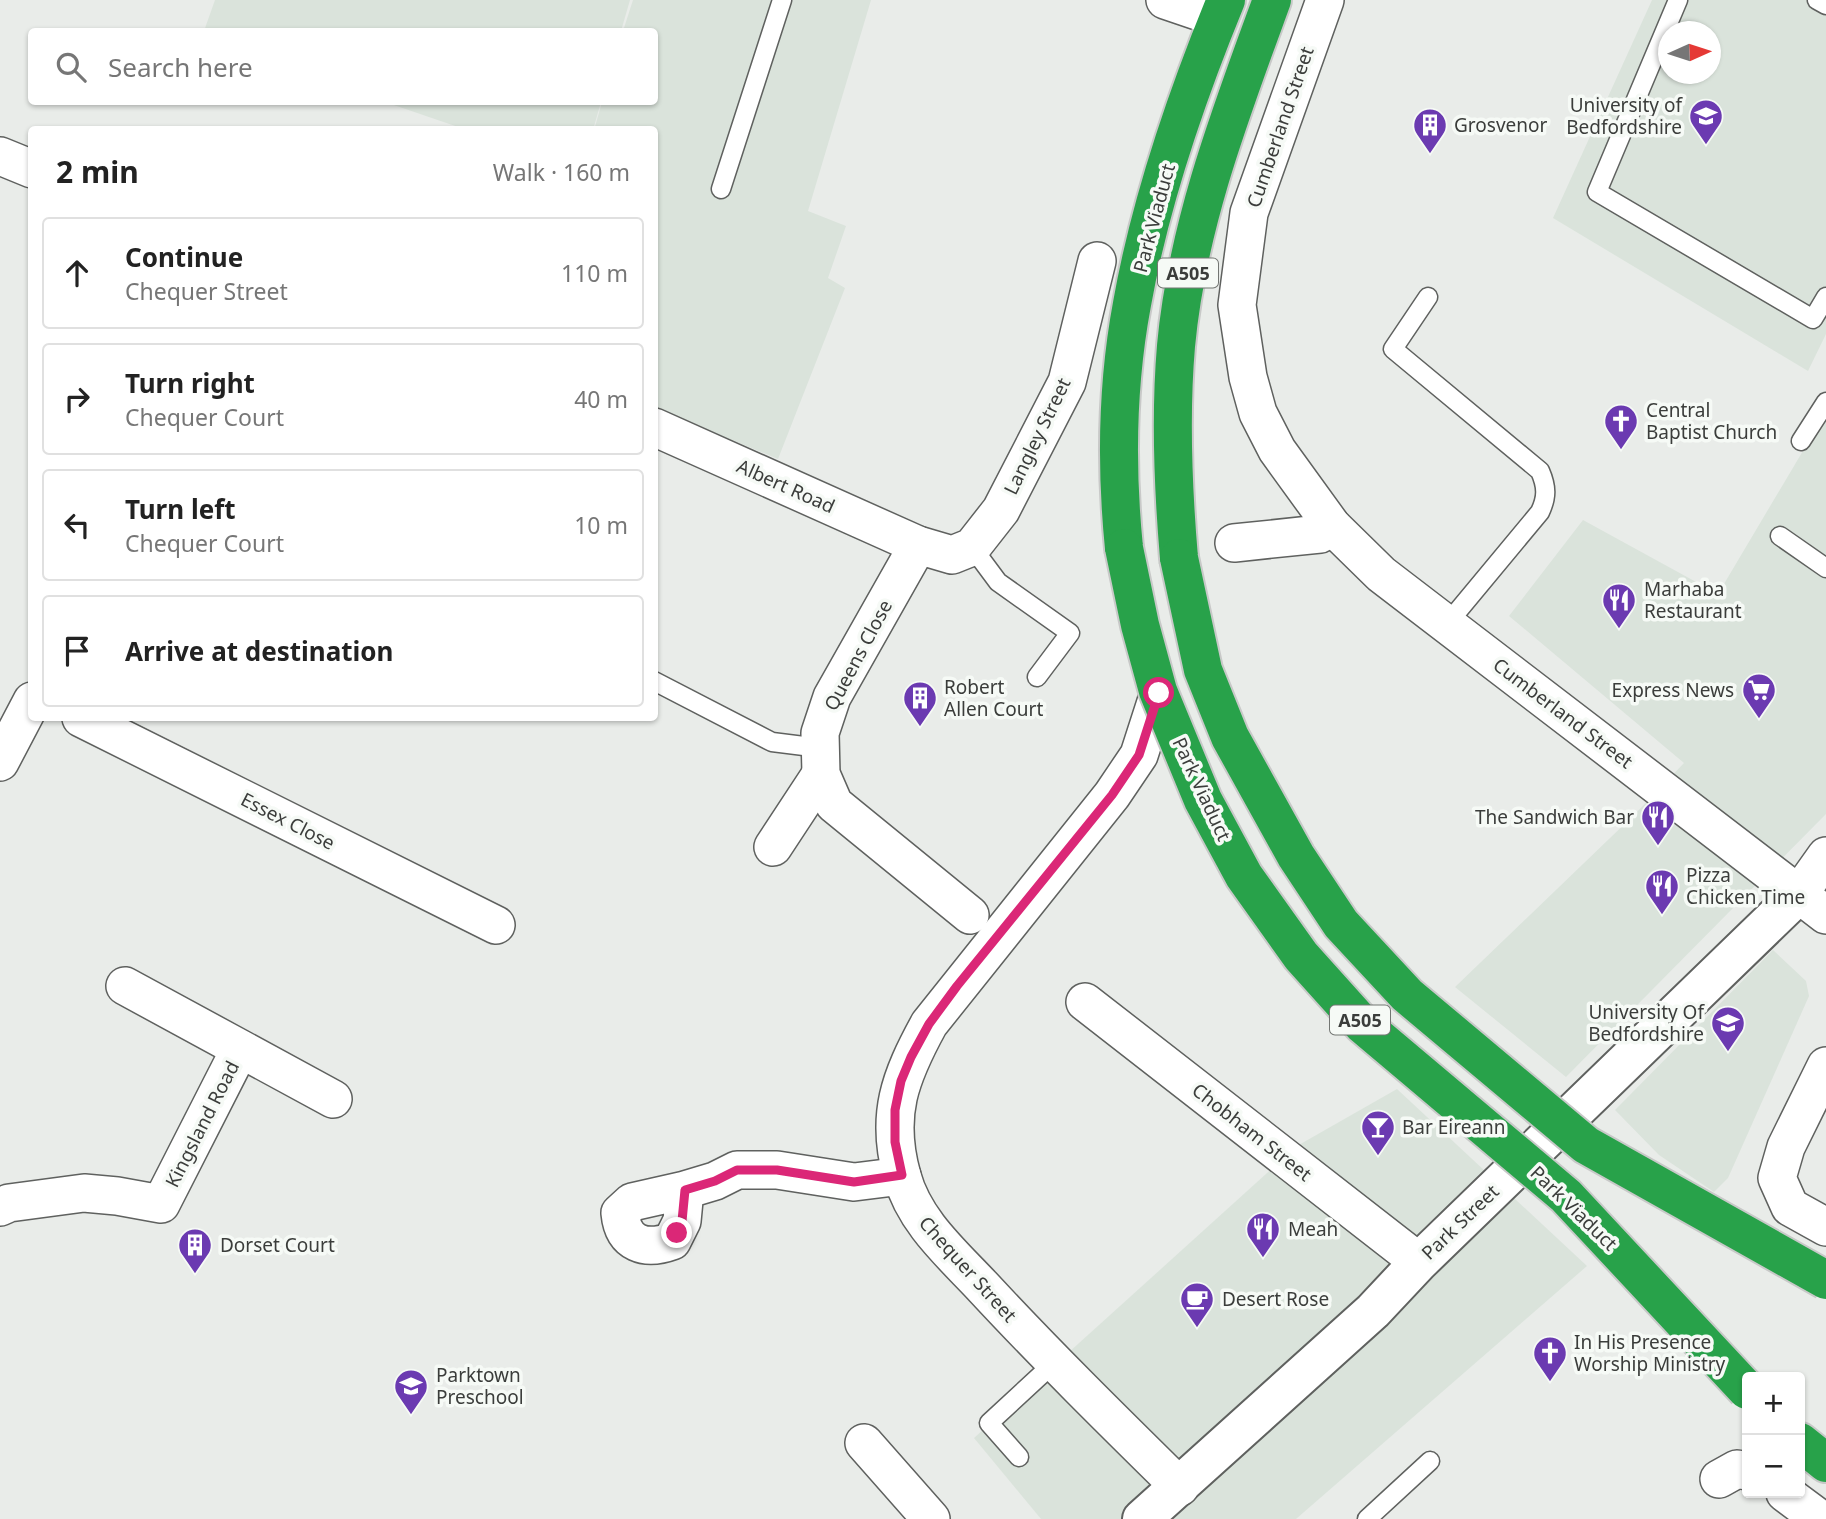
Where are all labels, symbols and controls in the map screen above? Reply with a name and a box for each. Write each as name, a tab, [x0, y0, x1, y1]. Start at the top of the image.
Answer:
north arrow	[1658, 21, 1721, 84]
search box	[28, 28, 658, 105]
street label: Cumberland Street	[1240, 43, 1320, 211]
icon: search	[52, 48, 90, 86]
text: Search here	[108, 49, 253, 85]
place label: University of Bedfordshire	[1566, 92, 1683, 140]
school or university icon: University of Bedfordshire	[1687, 97, 1725, 146]
building icon: Grosvenor	[1411, 106, 1449, 155]
place label: Grosvenor	[1454, 112, 1548, 138]
text: 2 min	[56, 151, 139, 192]
text: Walk · 160 m	[493, 156, 630, 188]
street label: Park Viaduct	[1127, 161, 1181, 275]
text: Continue	[125, 239, 243, 275]
icon: ahead	[58, 254, 96, 292]
text: 110 m	[561, 257, 628, 289]
road number: A505	[1158, 258, 1218, 288]
text: Chequer Street	[125, 275, 288, 307]
text: Turn right	[125, 365, 255, 401]
street label: Langley Street	[997, 373, 1077, 499]
icon: right	[58, 380, 96, 418]
text: 40 m	[574, 383, 628, 415]
place label: Central Baptist Church	[1646, 397, 1777, 445]
text: Chequer Court	[125, 401, 284, 433]
church icon: Central Baptist Church	[1602, 402, 1640, 451]
street label: Albert Road	[733, 453, 839, 519]
text: Turn left	[125, 491, 236, 527]
icon: left	[58, 506, 96, 544]
text: 10 m	[574, 509, 628, 541]
text: Chequer Court	[125, 527, 284, 559]
place label: Marhaba Restaurant	[1644, 576, 1742, 624]
restaurant icon: Marhaba Restaurant	[1600, 581, 1638, 630]
street label: Queens Close	[818, 595, 898, 715]
icon: arrive	[58, 632, 96, 670]
text: Arrive at destination	[125, 633, 394, 669]
street label: Cumberland Street	[1488, 652, 1638, 774]
supermarket icon: Express News	[1740, 671, 1778, 720]
place label: Robert Allen Court	[944, 674, 1043, 722]
route start	[1143, 677, 1174, 708]
place label: Express News	[1612, 677, 1734, 703]
building icon: Robert Allen Court	[901, 679, 939, 728]
street label: Park Viaduct	[1167, 733, 1237, 845]
street label: Essex Close	[237, 786, 339, 856]
restaurant icon: The Sandwich Bar	[1639, 798, 1677, 847]
place label: The Sandwich Bar	[1475, 804, 1634, 830]
place label: Pizza Chicken Time	[1686, 862, 1805, 910]
restaurant icon: Pizza Chicken Time	[1643, 867, 1681, 916]
place label: University Of Bedfordshire	[1588, 999, 1705, 1047]
school or university icon: University Of Bedfordshire	[1709, 1004, 1747, 1053]
road number: A505	[1330, 1006, 1390, 1035]
street label: Kingsland Road	[159, 1056, 245, 1192]
street label: Chobham Street	[1187, 1077, 1317, 1187]
bar icon: Bar Eireann	[1359, 1108, 1397, 1157]
place label: Bar Eireann	[1402, 1114, 1506, 1140]
street label: Park Viaduct	[1525, 1160, 1623, 1256]
street label: Park Street	[1416, 1178, 1504, 1265]
street label: Chequer Street	[913, 1210, 1023, 1328]
restaurant icon: Meah	[1244, 1210, 1282, 1259]
place label: Meah	[1288, 1216, 1338, 1242]
route end	[661, 1217, 692, 1248]
building icon: Dorset Court	[176, 1226, 214, 1275]
place label: Dorset Court	[220, 1232, 335, 1258]
cafe icon: Desert Rose	[1178, 1280, 1216, 1329]
place label: Desert Rose	[1222, 1286, 1329, 1312]
place label: In His Presence Worship Ministry	[1574, 1329, 1726, 1377]
church icon: In His Presence Worship Ministry	[1531, 1334, 1569, 1383]
place label: Parktown Preschool	[436, 1362, 524, 1410]
school or university icon: Parktown Preschool	[392, 1367, 430, 1416]
map controls	[1742, 1372, 1805, 1498]
button: +	[1742, 1372, 1805, 1435]
button: −	[1742, 1435, 1805, 1498]

